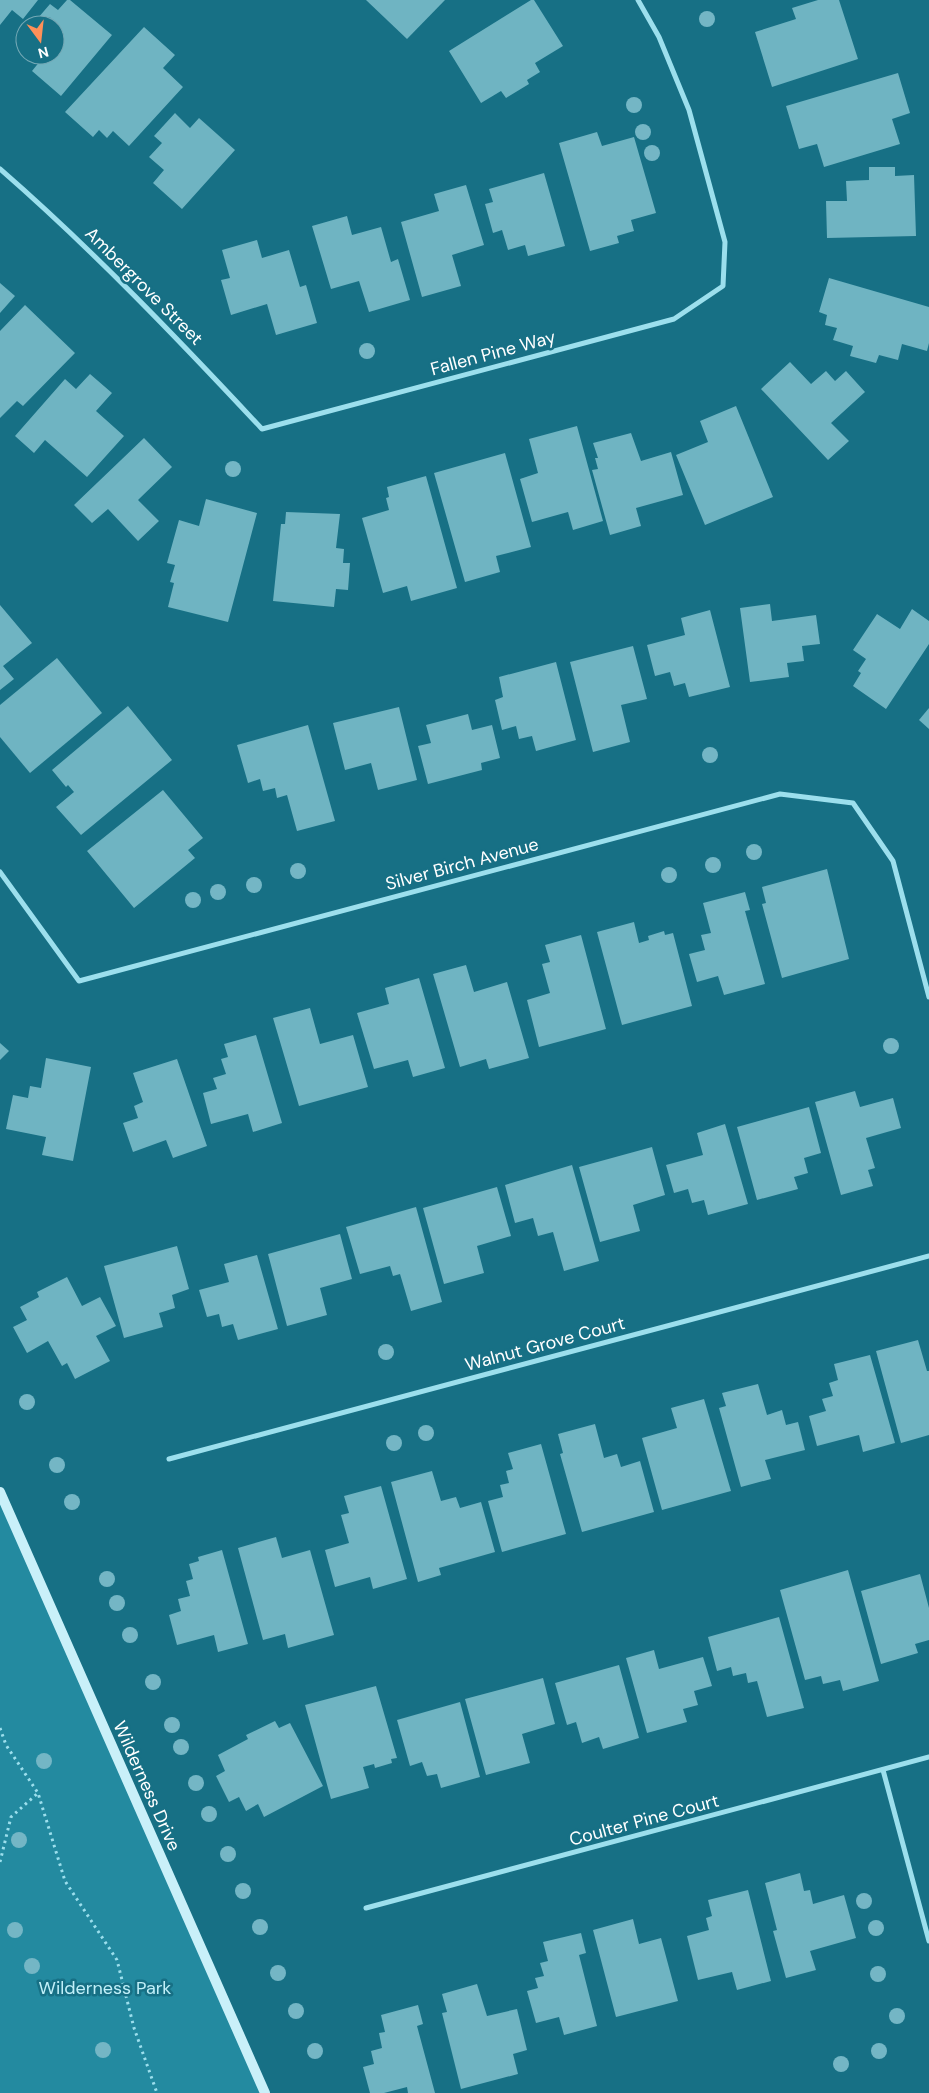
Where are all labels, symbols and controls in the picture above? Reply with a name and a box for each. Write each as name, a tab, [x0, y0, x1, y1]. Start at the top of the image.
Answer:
north arrow	[15, 15, 65, 65]
text: N	[36, 43, 51, 63]
street label: Ambergrove Street	[80, 222, 208, 350]
street label: Fallen Pine Way	[428, 325, 558, 381]
street label: Silver Birch Avenue	[383, 832, 541, 896]
street label: Walnut Grove Court	[462, 1311, 628, 1377]
street label: Wilderness Drive	[108, 1717, 186, 1855]
street label: Coulter Pine Court	[566, 1788, 722, 1852]
park label: Wilderness Park	[39, 1976, 171, 2000]

